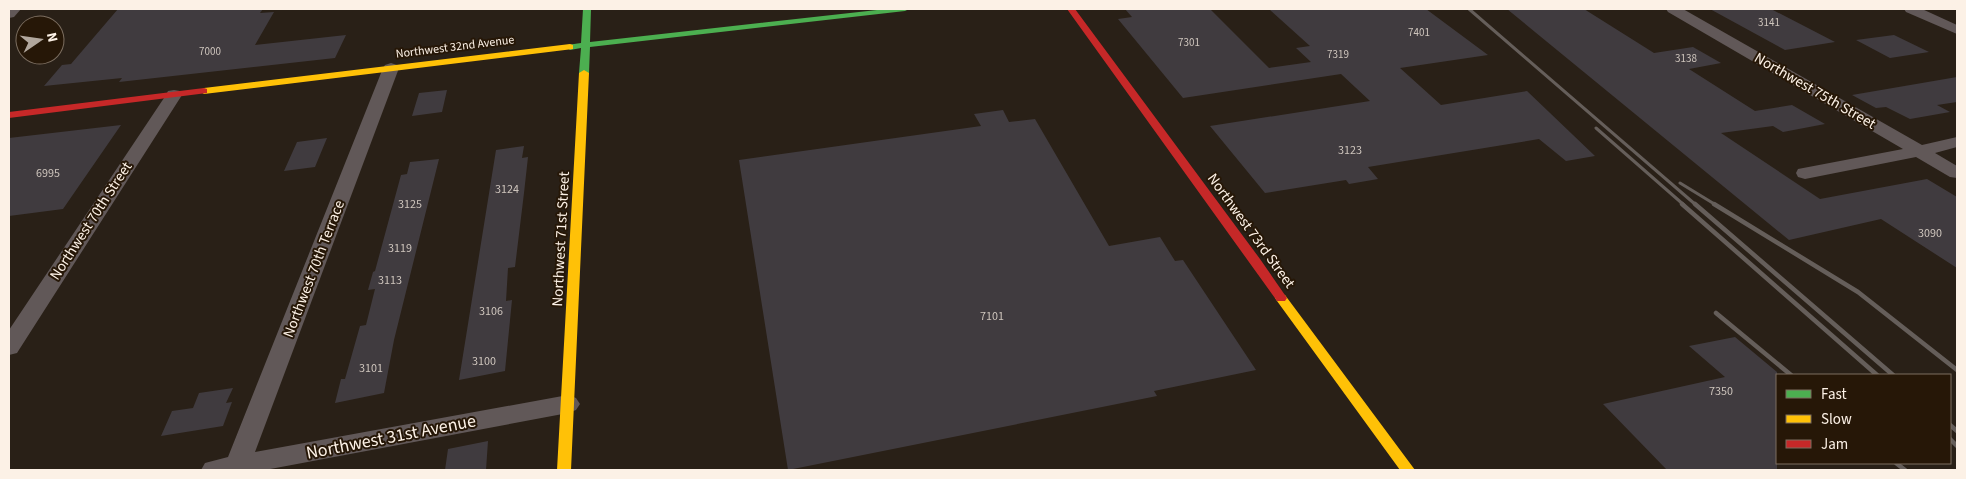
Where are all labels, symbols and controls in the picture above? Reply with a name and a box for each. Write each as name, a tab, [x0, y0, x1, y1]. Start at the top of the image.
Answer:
north arrow	[15, 15, 65, 65]
house number: 3141	[1758, 15, 1780, 30]
house number: 7401	[1408, 25, 1430, 40]
text: N	[41, 31, 62, 44]
street label: Northwest 32nd Avenue	[395, 31, 515, 63]
house number: 7301	[1178, 35, 1200, 50]
house number: 7000	[199, 44, 221, 59]
house number: 7319	[1327, 47, 1349, 62]
street label: Northwest 75th Street	[1750, 48, 1880, 134]
house number: 3138	[1675, 51, 1697, 66]
house number: 3123	[1338, 142, 1362, 159]
street label: Northwest 70th Street	[45, 158, 137, 284]
house number: 6995	[36, 165, 60, 182]
street label: Northwest 73rd Street	[1202, 169, 1300, 293]
street label: Northwest 71st Street	[547, 171, 575, 307]
house number: 3124	[495, 181, 519, 198]
house number: 3125	[398, 196, 422, 213]
street label: Northwest 70th Terrace	[278, 197, 350, 341]
house number: 3090	[1918, 225, 1942, 242]
house number: 3119	[388, 240, 412, 257]
house number: 3113	[378, 272, 402, 289]
house number: 3106	[479, 303, 503, 320]
house number: 7101	[980, 308, 1004, 325]
house number: 3100	[472, 353, 496, 370]
house number: 3101	[359, 360, 383, 377]
legend	[1776, 374, 1951, 464]
house number: 7350	[1709, 383, 1733, 400]
text: Fast	[1821, 384, 1847, 405]
street label: Northwest 31st Avenue	[304, 408, 478, 466]
text: Slow	[1821, 409, 1852, 430]
text: Jam	[1821, 434, 1848, 455]

